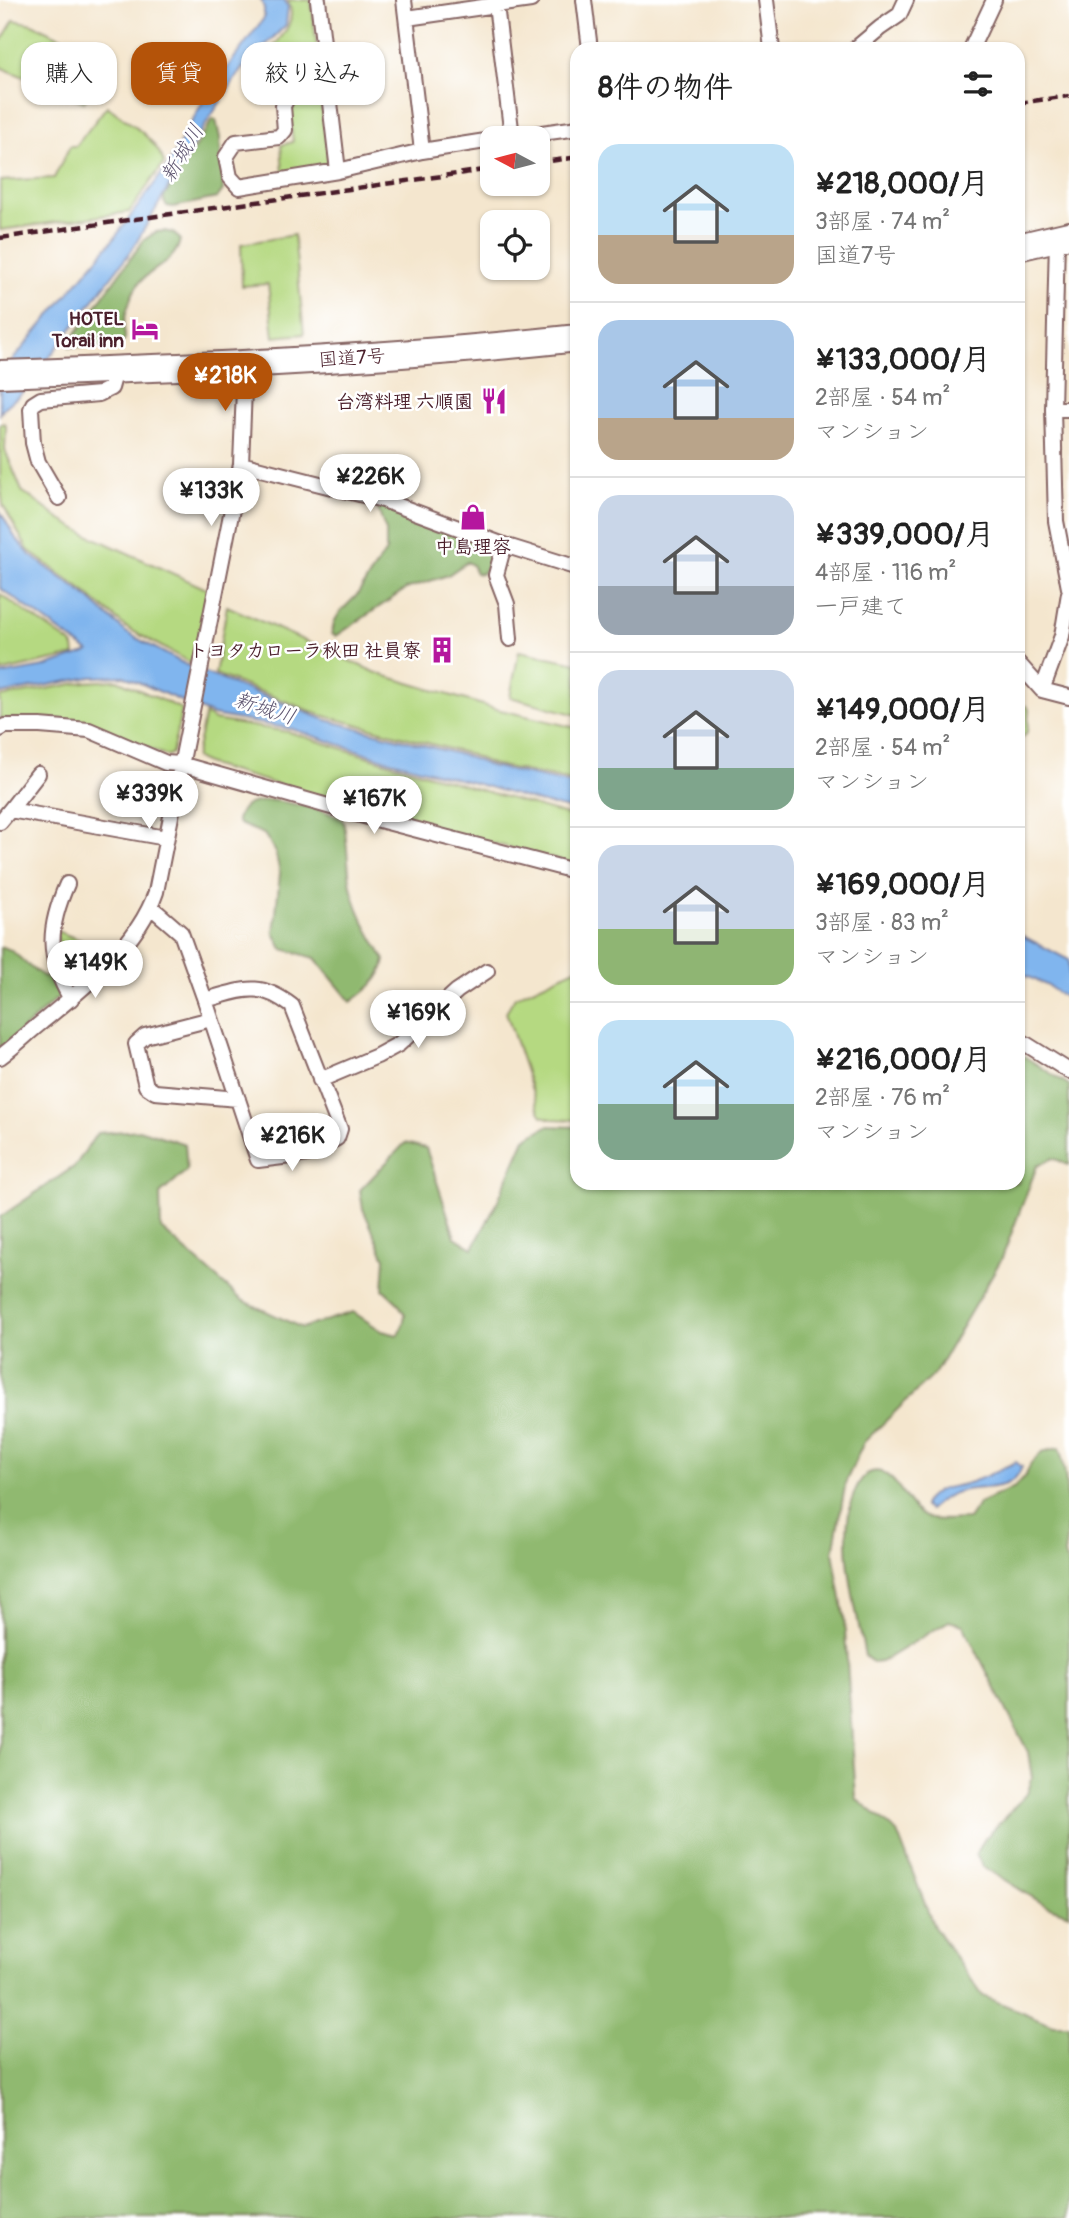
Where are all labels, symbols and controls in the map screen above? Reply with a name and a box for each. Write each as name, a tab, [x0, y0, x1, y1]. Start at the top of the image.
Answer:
chip: 購入	[21, 42, 117, 105]
chip: 賃貸	[131, 42, 227, 105]
chip: 絞り込み	[241, 42, 385, 105]
icon: filters	[959, 65, 997, 103]
text: 8件の物件	[598, 69, 733, 106]
water label: 新城川	[155, 119, 210, 187]
north arrow	[480, 126, 550, 196]
map controls	[480, 126, 550, 280]
text: ¥218,000/月	[815, 165, 989, 202]
icon: home	[654, 172, 738, 256]
text: 3部屋 · 74 m²	[815, 207, 950, 236]
button: locate	[480, 210, 550, 280]
text: 国道7号	[815, 241, 896, 270]
place label: HOTEL Torail inn	[51, 307, 124, 353]
hotel icon: HOTEL Torail inn	[130, 314, 160, 344]
text: ¥133,000/月	[815, 341, 991, 378]
street label: 国道7号	[318, 344, 386, 372]
icon: home	[654, 348, 738, 432]
pin: ¥218K	[176, 354, 274, 413]
text: ¥218K	[193, 361, 257, 390]
text: 2部屋 · 54 m²	[815, 383, 950, 412]
restaurant icon: 台湾料理 六順園	[479, 386, 509, 416]
place label: 台湾料理 六順園	[336, 390, 473, 414]
text: マンション	[815, 417, 929, 446]
pin: ¥226K	[321, 454, 419, 514]
text: ¥226K	[336, 462, 404, 491]
pin: ¥133K	[162, 468, 260, 528]
text: ¥133K	[179, 476, 243, 505]
shop icon: 中島理容	[458, 502, 488, 532]
text: ¥339,000/月	[815, 516, 995, 553]
icon: home	[654, 523, 738, 607]
place label: 中島理容	[435, 535, 511, 559]
text: 4部屋 · 116 m²	[815, 558, 956, 587]
text: 一戸建て	[815, 592, 907, 621]
building icon: トヨタカローラ秋田 社員寮	[427, 635, 457, 665]
place label: トヨタカローラ秋田 社員寮	[189, 639, 421, 663]
water label: 新城川	[231, 686, 299, 731]
text: ¥149,000/月	[815, 691, 990, 728]
icon: home	[654, 698, 738, 782]
text: 2部屋 · 54 m²	[815, 733, 950, 762]
text: マンション	[815, 767, 929, 796]
pin: ¥339K	[100, 772, 198, 831]
pin: ¥167K	[325, 776, 423, 836]
text: ¥339K	[115, 779, 183, 808]
text: ¥167K	[342, 784, 406, 813]
text: ¥169,000/月	[815, 866, 990, 903]
icon: home	[654, 873, 738, 957]
text: 3部屋 · 83 m²	[815, 908, 949, 937]
pin: ¥149K	[46, 940, 144, 1000]
text: マンション	[815, 942, 929, 971]
text: ¥149K	[63, 948, 127, 977]
pin: ¥169K	[369, 990, 467, 1050]
text: ¥169K	[386, 998, 450, 1027]
text: ¥216,000/月	[815, 1041, 992, 1078]
icon: home	[654, 1048, 738, 1132]
text: 2部屋 · 76 m²	[815, 1083, 950, 1112]
pin: ¥216K	[243, 1114, 341, 1173]
text: マンション	[815, 1117, 929, 1146]
text: ¥216K	[259, 1121, 325, 1150]

